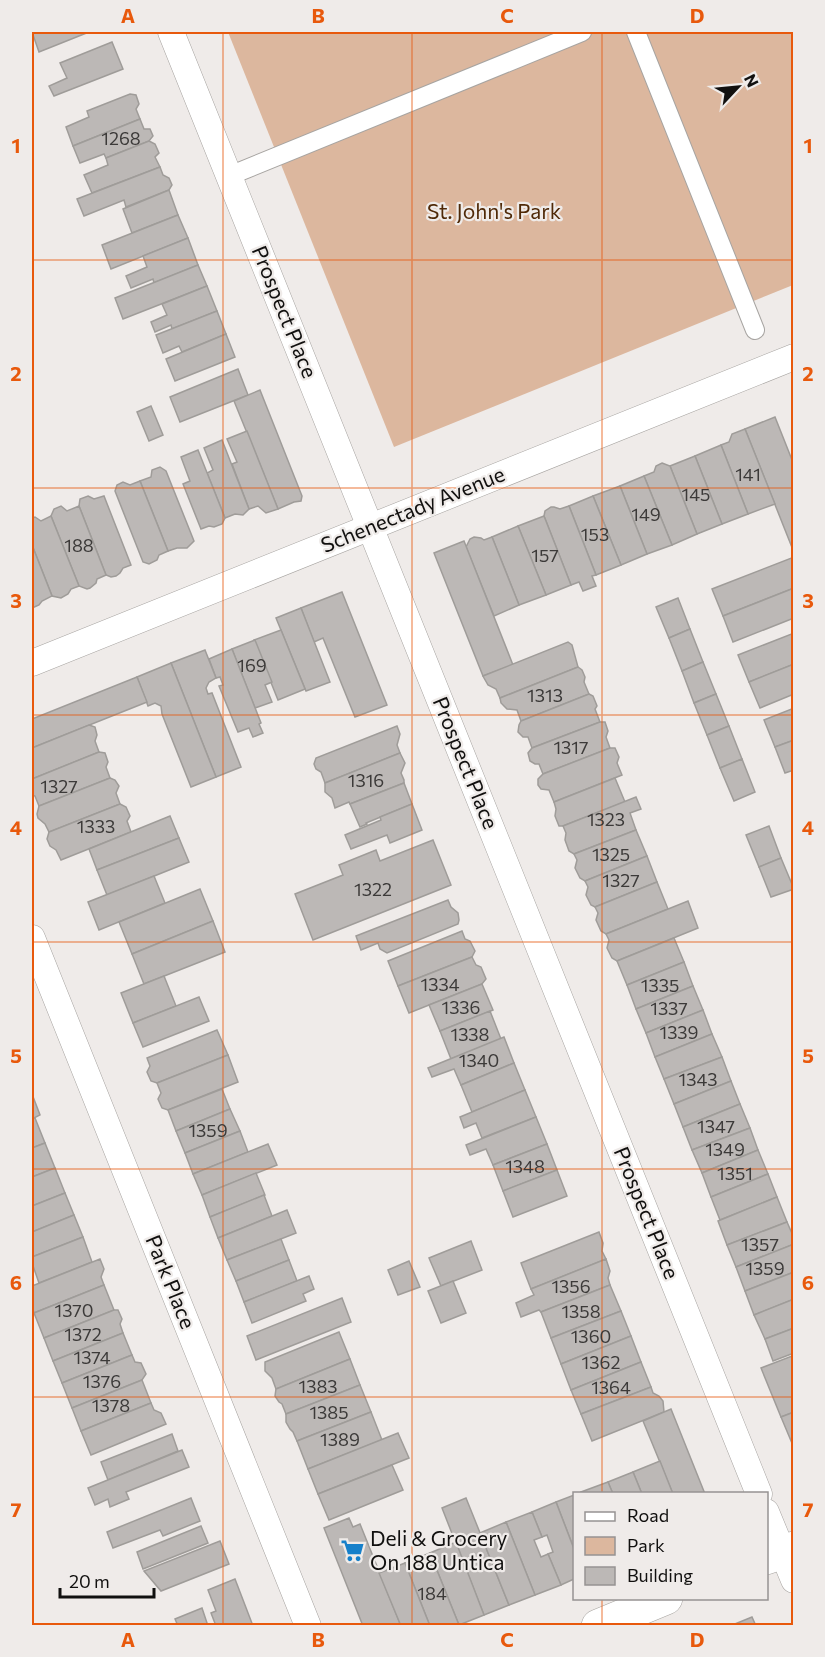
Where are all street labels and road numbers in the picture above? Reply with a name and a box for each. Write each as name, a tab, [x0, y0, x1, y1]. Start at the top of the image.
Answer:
street label: Prospect Place	[247, 242, 323, 381]
street label: Schenectady Avenue	[317, 460, 508, 557]
street label: Prospect Place	[428, 693, 504, 832]
street label: Prospect Place	[609, 1143, 685, 1282]
street label: Park Place	[141, 1231, 202, 1332]

